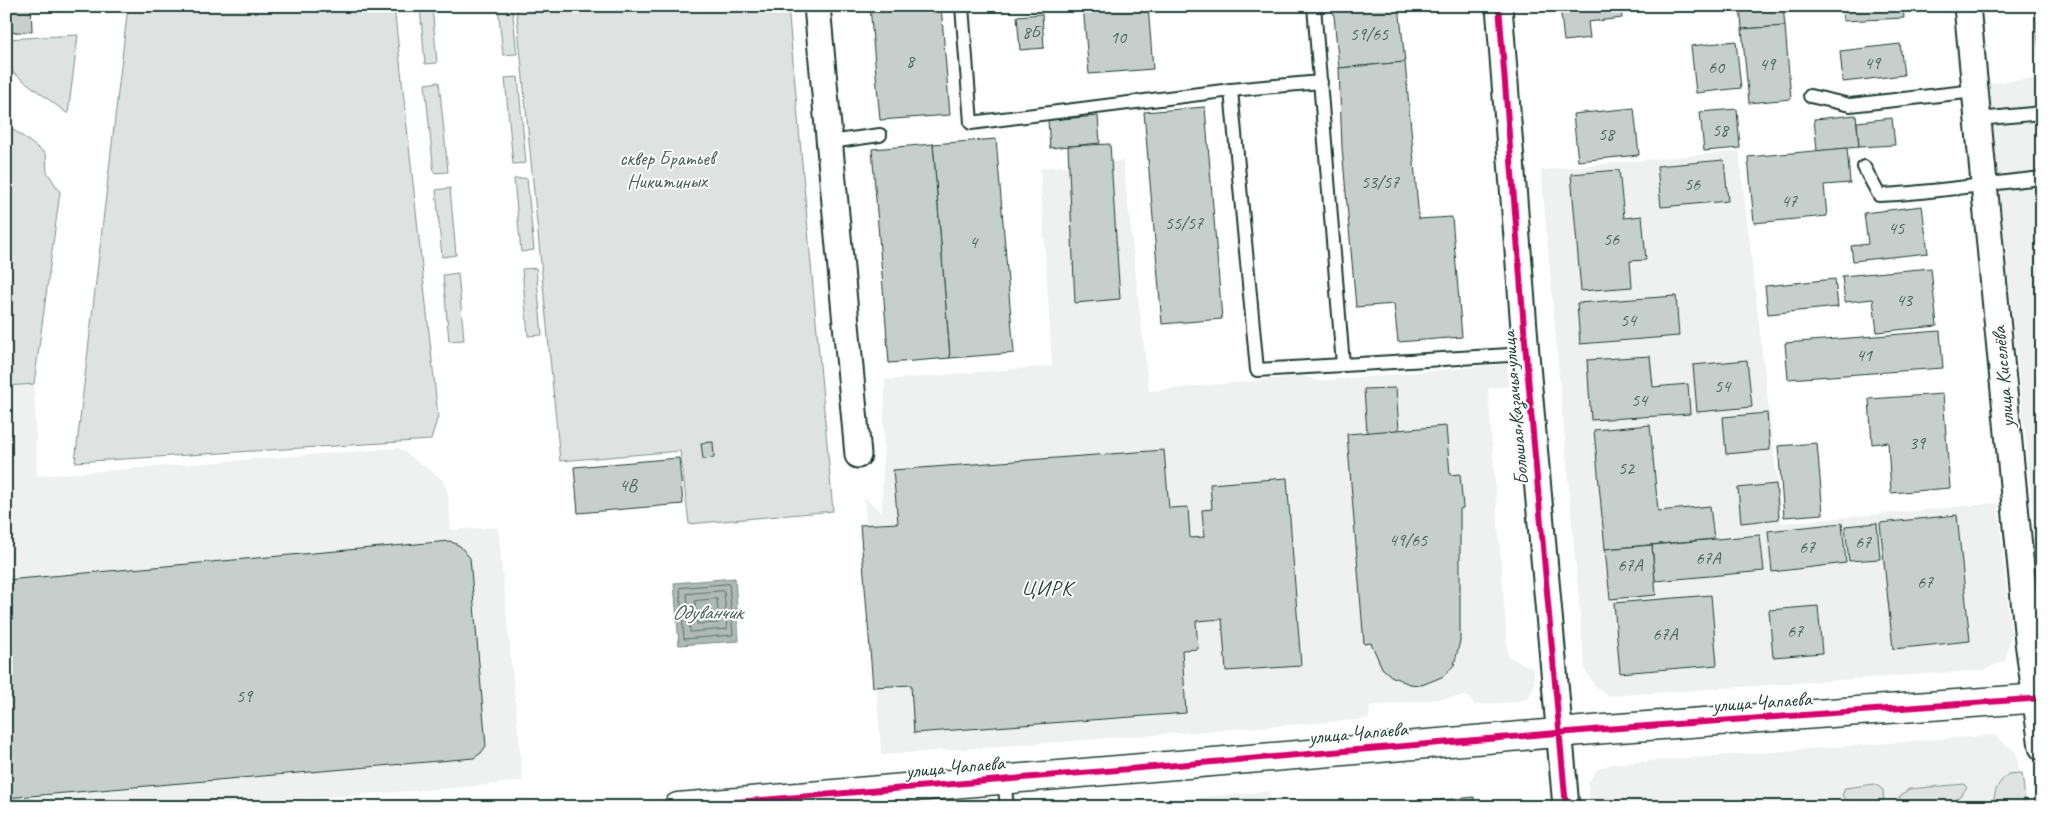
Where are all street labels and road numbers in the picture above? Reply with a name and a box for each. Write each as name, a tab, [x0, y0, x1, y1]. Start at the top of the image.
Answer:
street label: улица Киселёва	[1986, 324, 2020, 430]
street label: Большая Казачья улица	[1496, 328, 1535, 486]
street label: улица Чапаева	[1711, 686, 1814, 718]
street label: улица Чапаева	[1306, 716, 1410, 750]
street label: улица Чапаева	[903, 750, 1007, 784]

